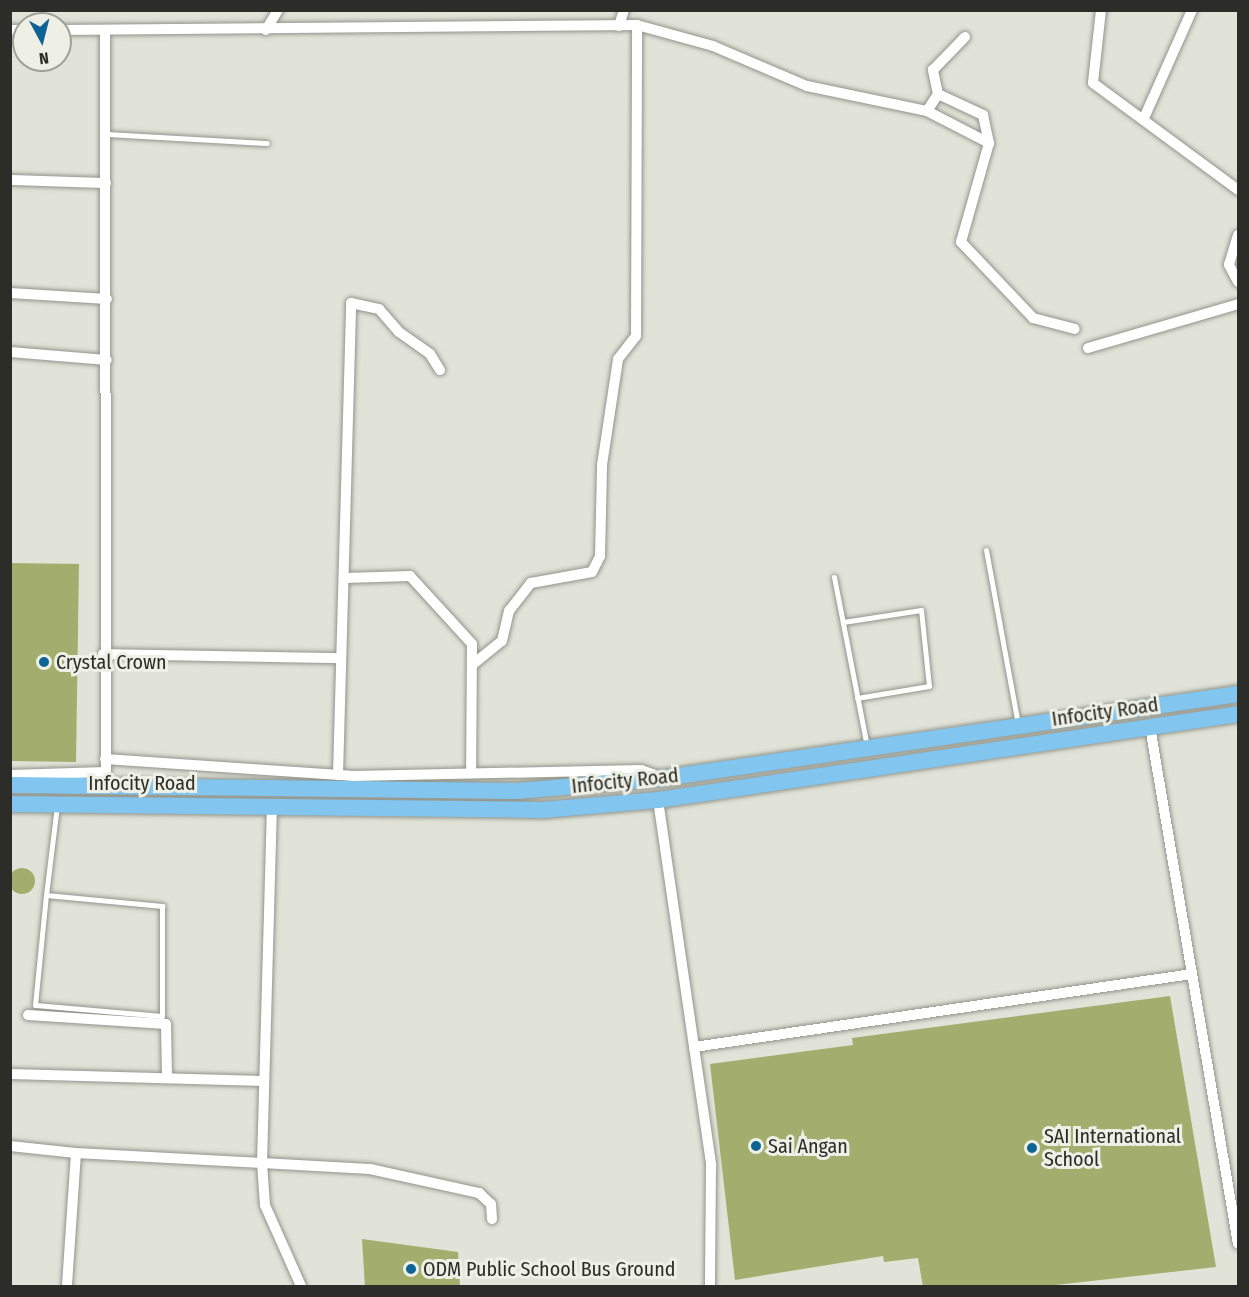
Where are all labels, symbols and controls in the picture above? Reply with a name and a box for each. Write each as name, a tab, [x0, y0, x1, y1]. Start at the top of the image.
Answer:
north arrow	[12, 12, 72, 72]
text: N	[38, 48, 50, 68]
place label: Crystal Crown	[56, 650, 167, 674]
marker: Crystal Crown	[37, 655, 51, 669]
street label: Infocity Road	[1050, 693, 1160, 731]
street label: Infocity Road	[570, 763, 680, 799]
street label: Infocity Road	[88, 771, 196, 795]
place label: SAI International School	[1044, 1124, 1181, 1171]
place label: Sai Angan	[768, 1134, 848, 1158]
marker: Sai Angan	[749, 1139, 763, 1153]
marker: SAI International School	[1025, 1141, 1039, 1155]
place label: ODM Public School Bus Ground	[423, 1257, 675, 1281]
marker: ODM Public School Bus Ground	[404, 1262, 418, 1276]

